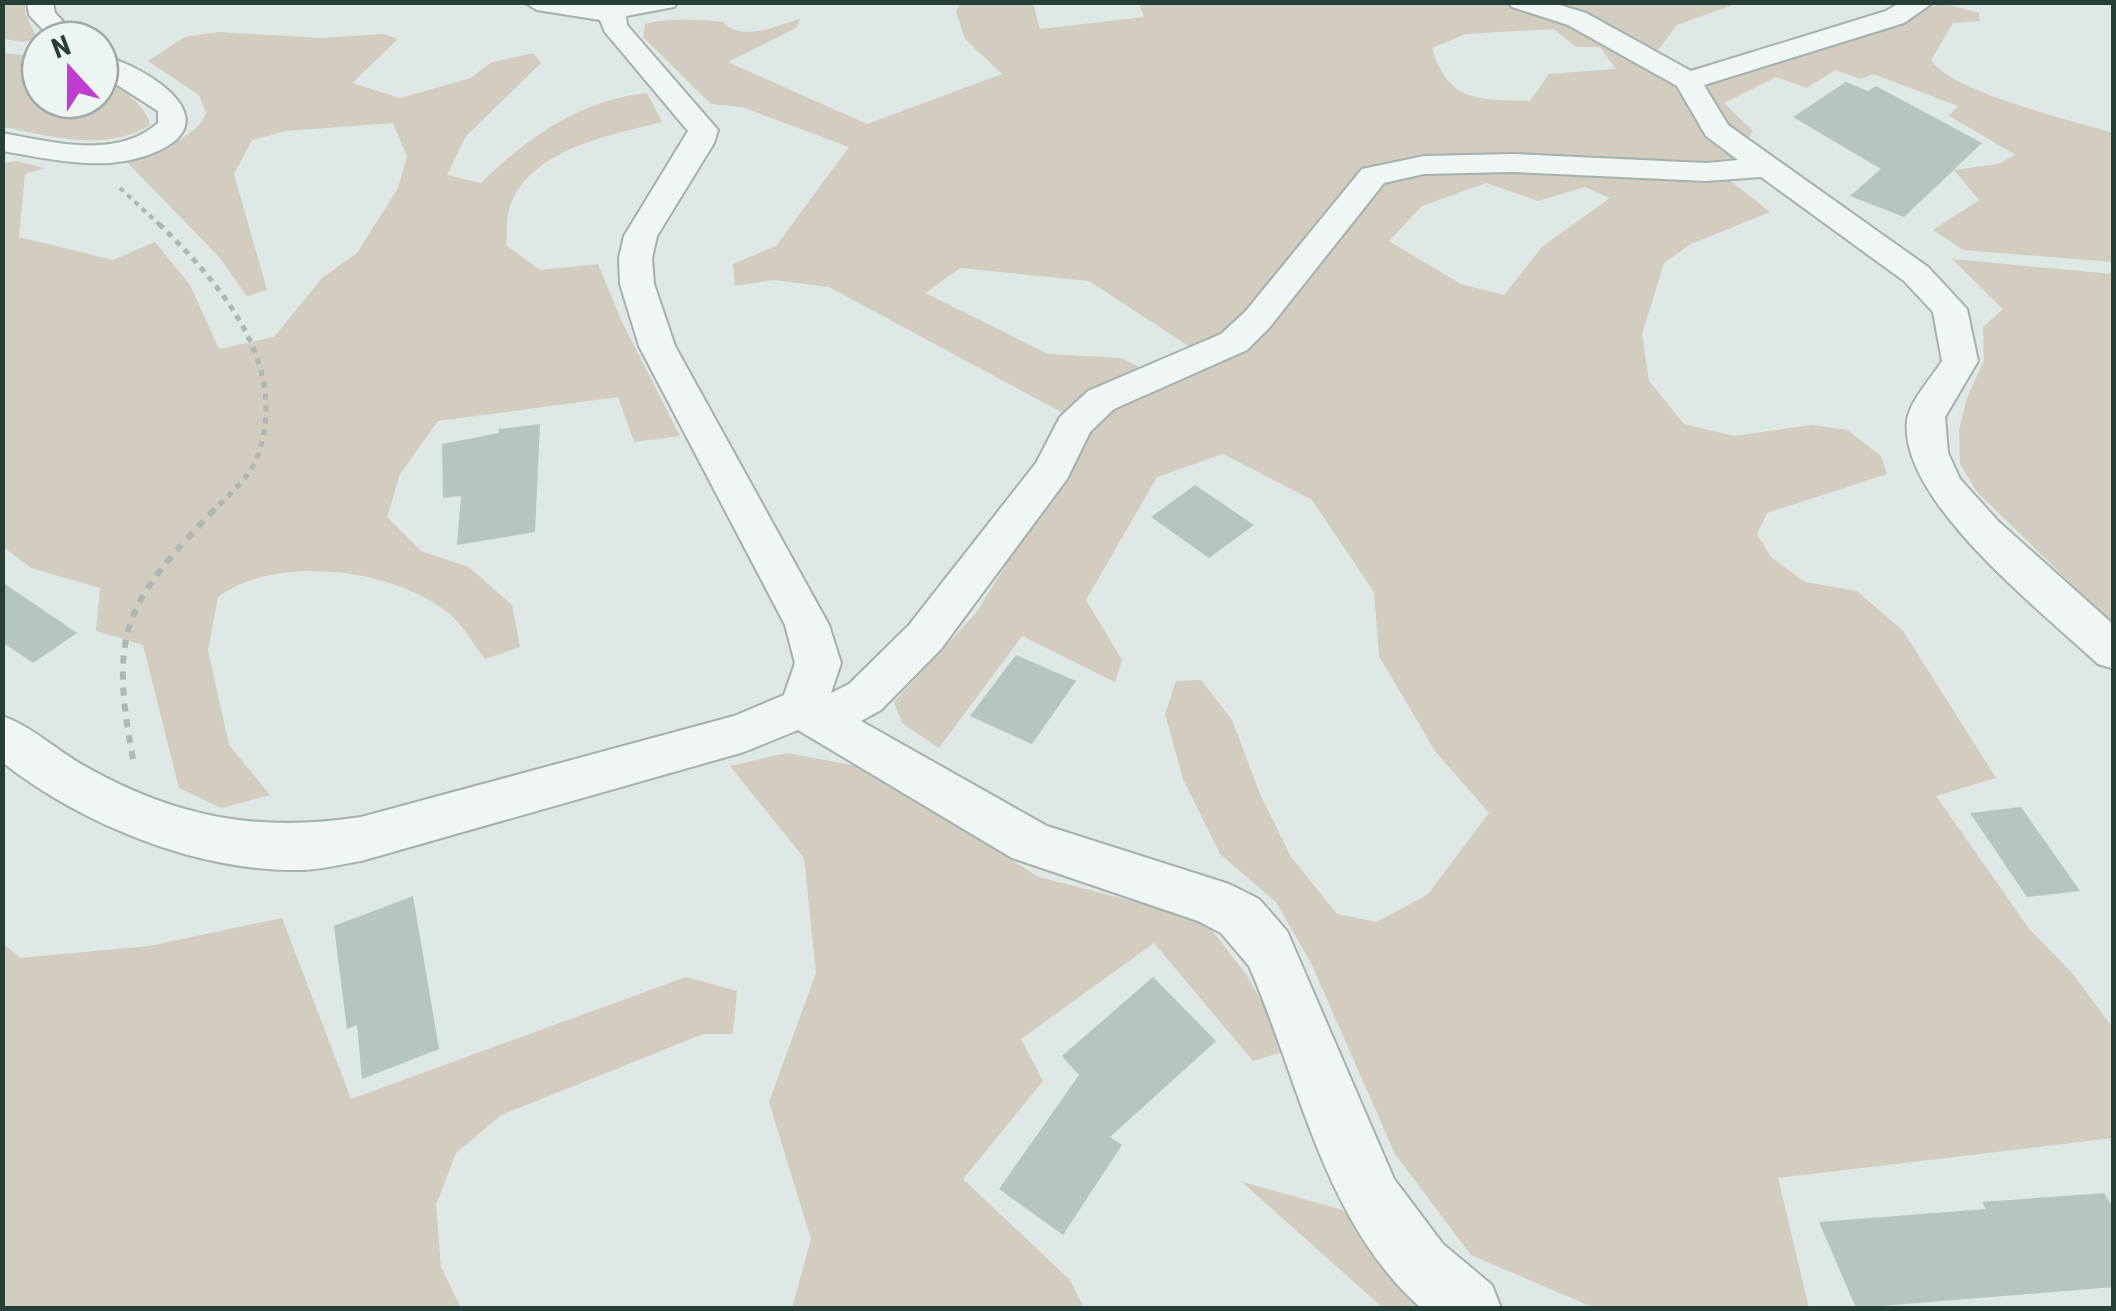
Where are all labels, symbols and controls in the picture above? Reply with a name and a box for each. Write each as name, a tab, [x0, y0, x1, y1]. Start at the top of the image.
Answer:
north arrow	[20, 20, 120, 120]
text: N	[47, 29, 75, 66]

